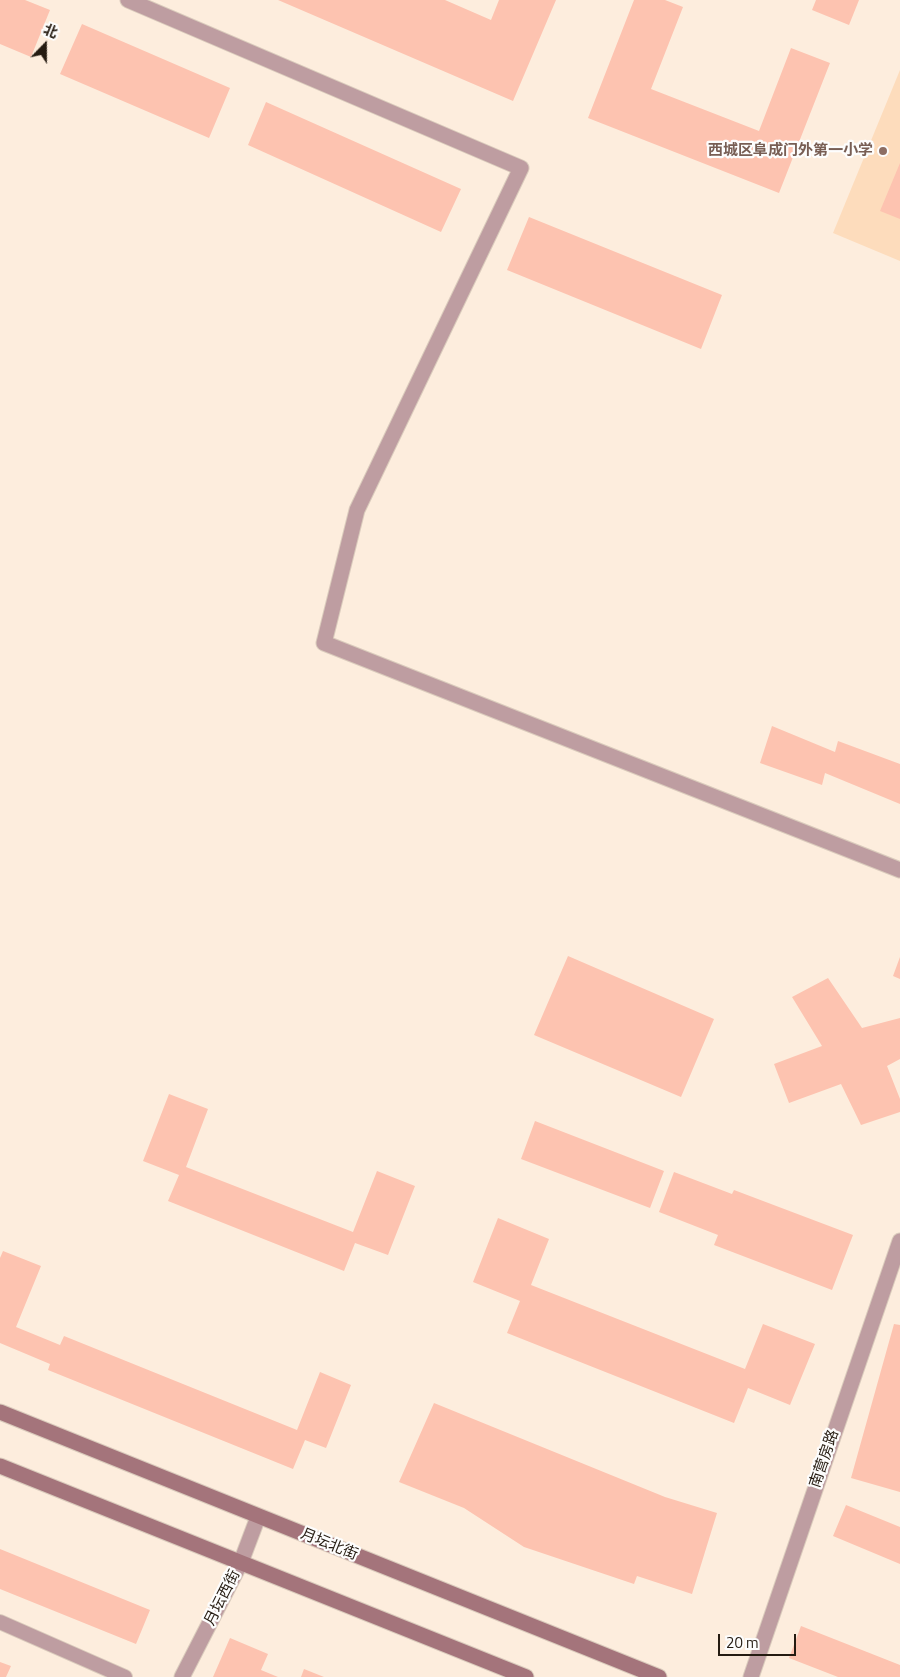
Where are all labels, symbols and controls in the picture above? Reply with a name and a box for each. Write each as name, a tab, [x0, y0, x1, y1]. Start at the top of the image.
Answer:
text: 北	[40, 18, 61, 43]
north arrow	[20, 20, 70, 70]
place label: 西城区阜成门外第一小学	[708, 142, 873, 160]
marker: 西城区阜成门外第一小学	[877, 145, 889, 157]
street label: 南营房路	[807, 1428, 843, 1490]
street label: 月坛北街	[298, 1525, 360, 1565]
street label: 月坛西街	[201, 1567, 245, 1629]
scale bar	[720, 1624, 798, 1656]
text: 20 m	[726, 1631, 759, 1654]

